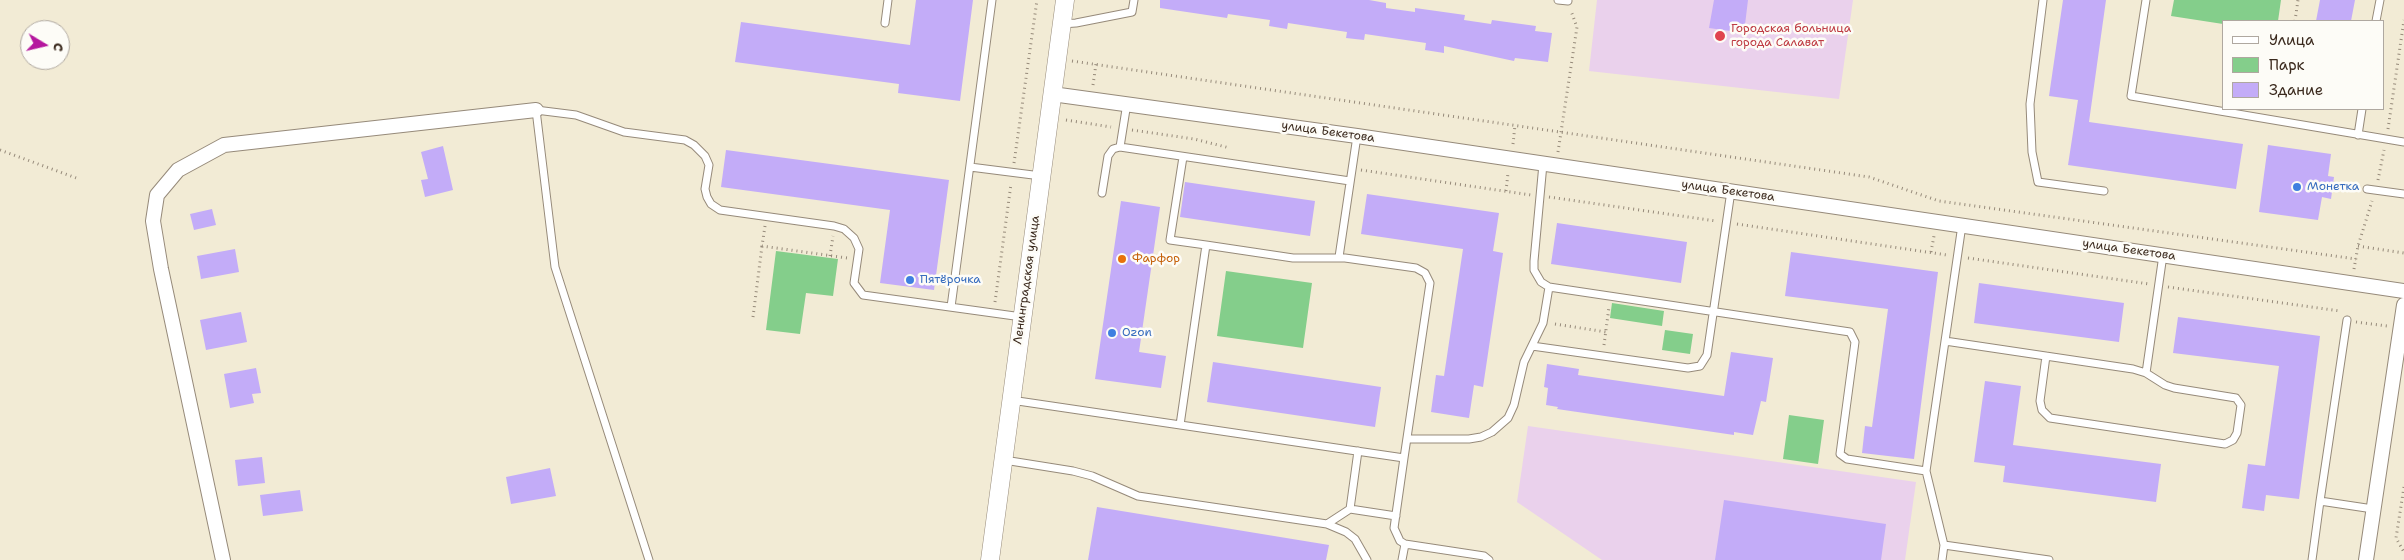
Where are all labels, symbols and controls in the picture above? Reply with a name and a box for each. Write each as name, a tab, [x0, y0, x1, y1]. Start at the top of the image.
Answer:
north arrow	[20, 20, 70, 70]
legend	[2222, 20, 2384, 110]
place label: Городская больница города Салават	[1731, 22, 1851, 50]
marker: Городская больница города Салават	[1713, 29, 1727, 43]
text: Улица	[2269, 30, 2314, 50]
text: С	[49, 42, 68, 53]
text: Парк	[2269, 55, 2305, 75]
text: Здание	[2269, 80, 2323, 100]
street label: улица Бекетова	[1280, 118, 1376, 146]
street label: улица Бекетова	[1680, 177, 1776, 205]
place label: Монетка	[2307, 180, 2359, 194]
marker: Монетка	[2291, 181, 2303, 193]
street label: Ленинградская улица	[1011, 215, 1043, 345]
street label: улица Бекетова	[2081, 236, 2177, 264]
place label: Фарфор	[1132, 252, 1180, 266]
marker: Фарфор	[1116, 253, 1128, 265]
place label: Пятёрочка	[920, 273, 981, 287]
marker: Пятёрочка	[904, 274, 916, 286]
place label: Ozon	[1122, 326, 1152, 340]
marker: Ozon	[1106, 327, 1118, 339]

